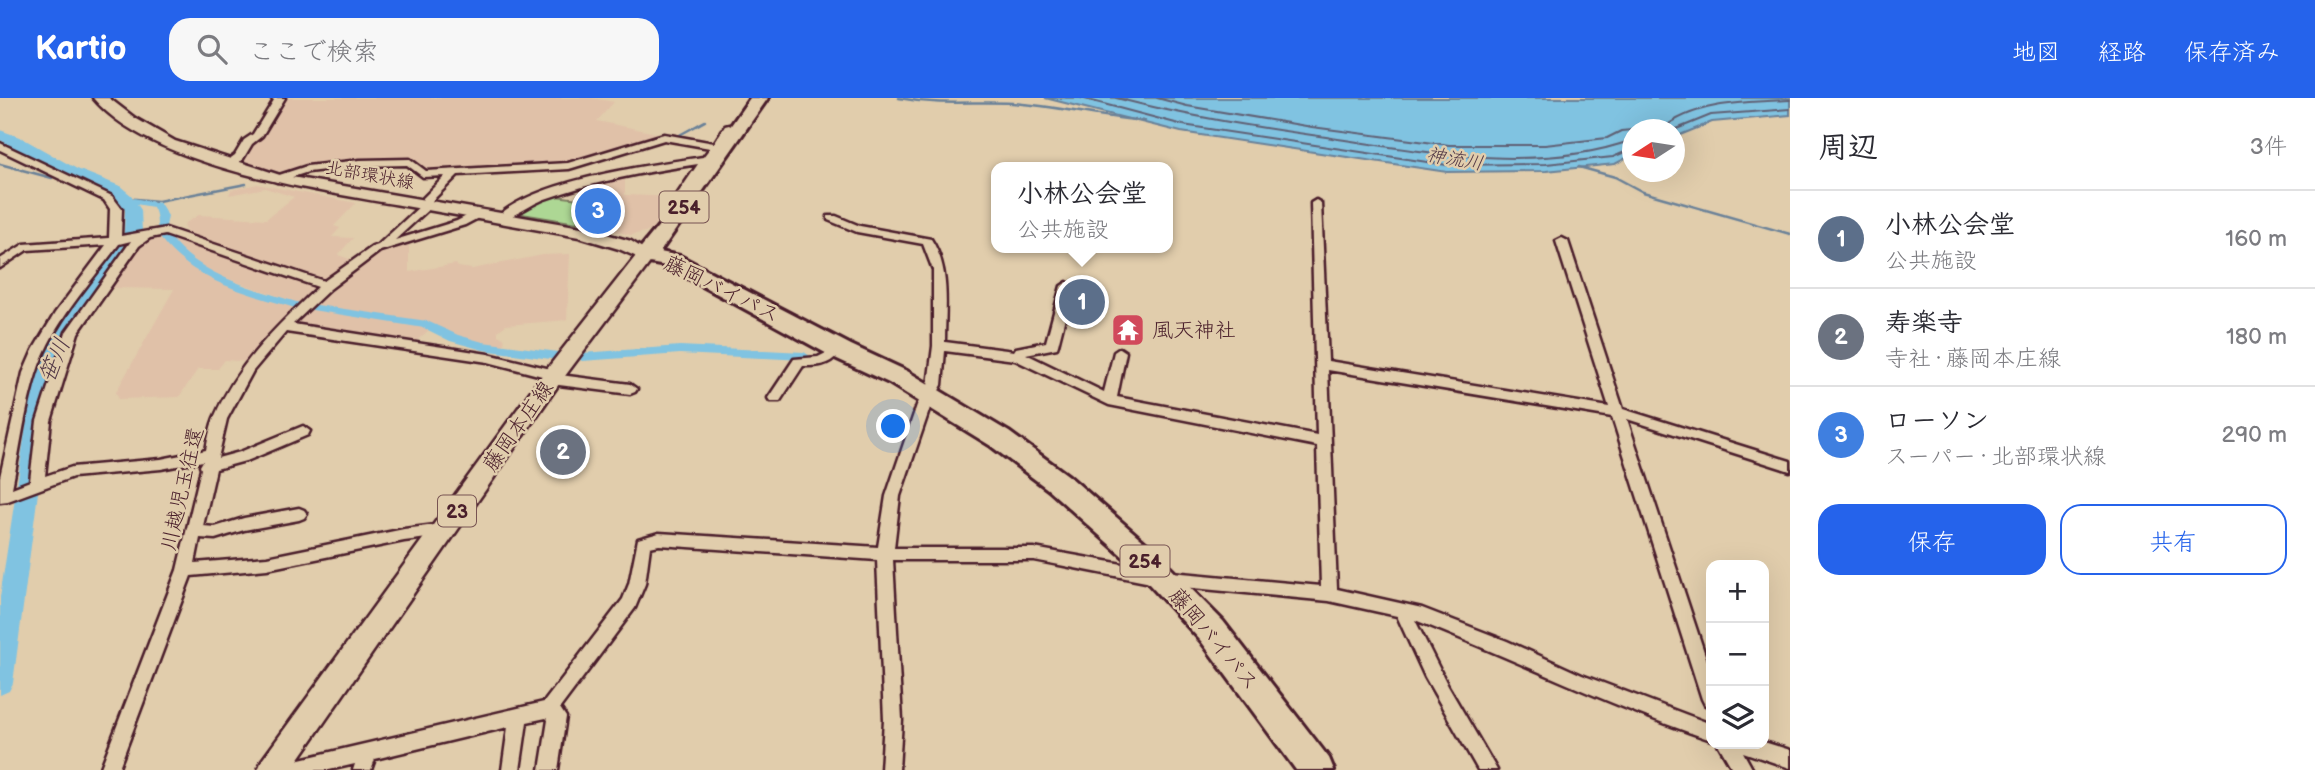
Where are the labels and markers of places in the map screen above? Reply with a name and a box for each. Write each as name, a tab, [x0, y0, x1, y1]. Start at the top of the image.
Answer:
pin: 3	[575, 185, 621, 237]
pin: 1	[1059, 276, 1105, 328]
temple icon: 風天神社	[1109, 311, 1147, 349]
place label: 風天神社	[1152, 318, 1236, 343]
pin: 2	[540, 426, 586, 478]

